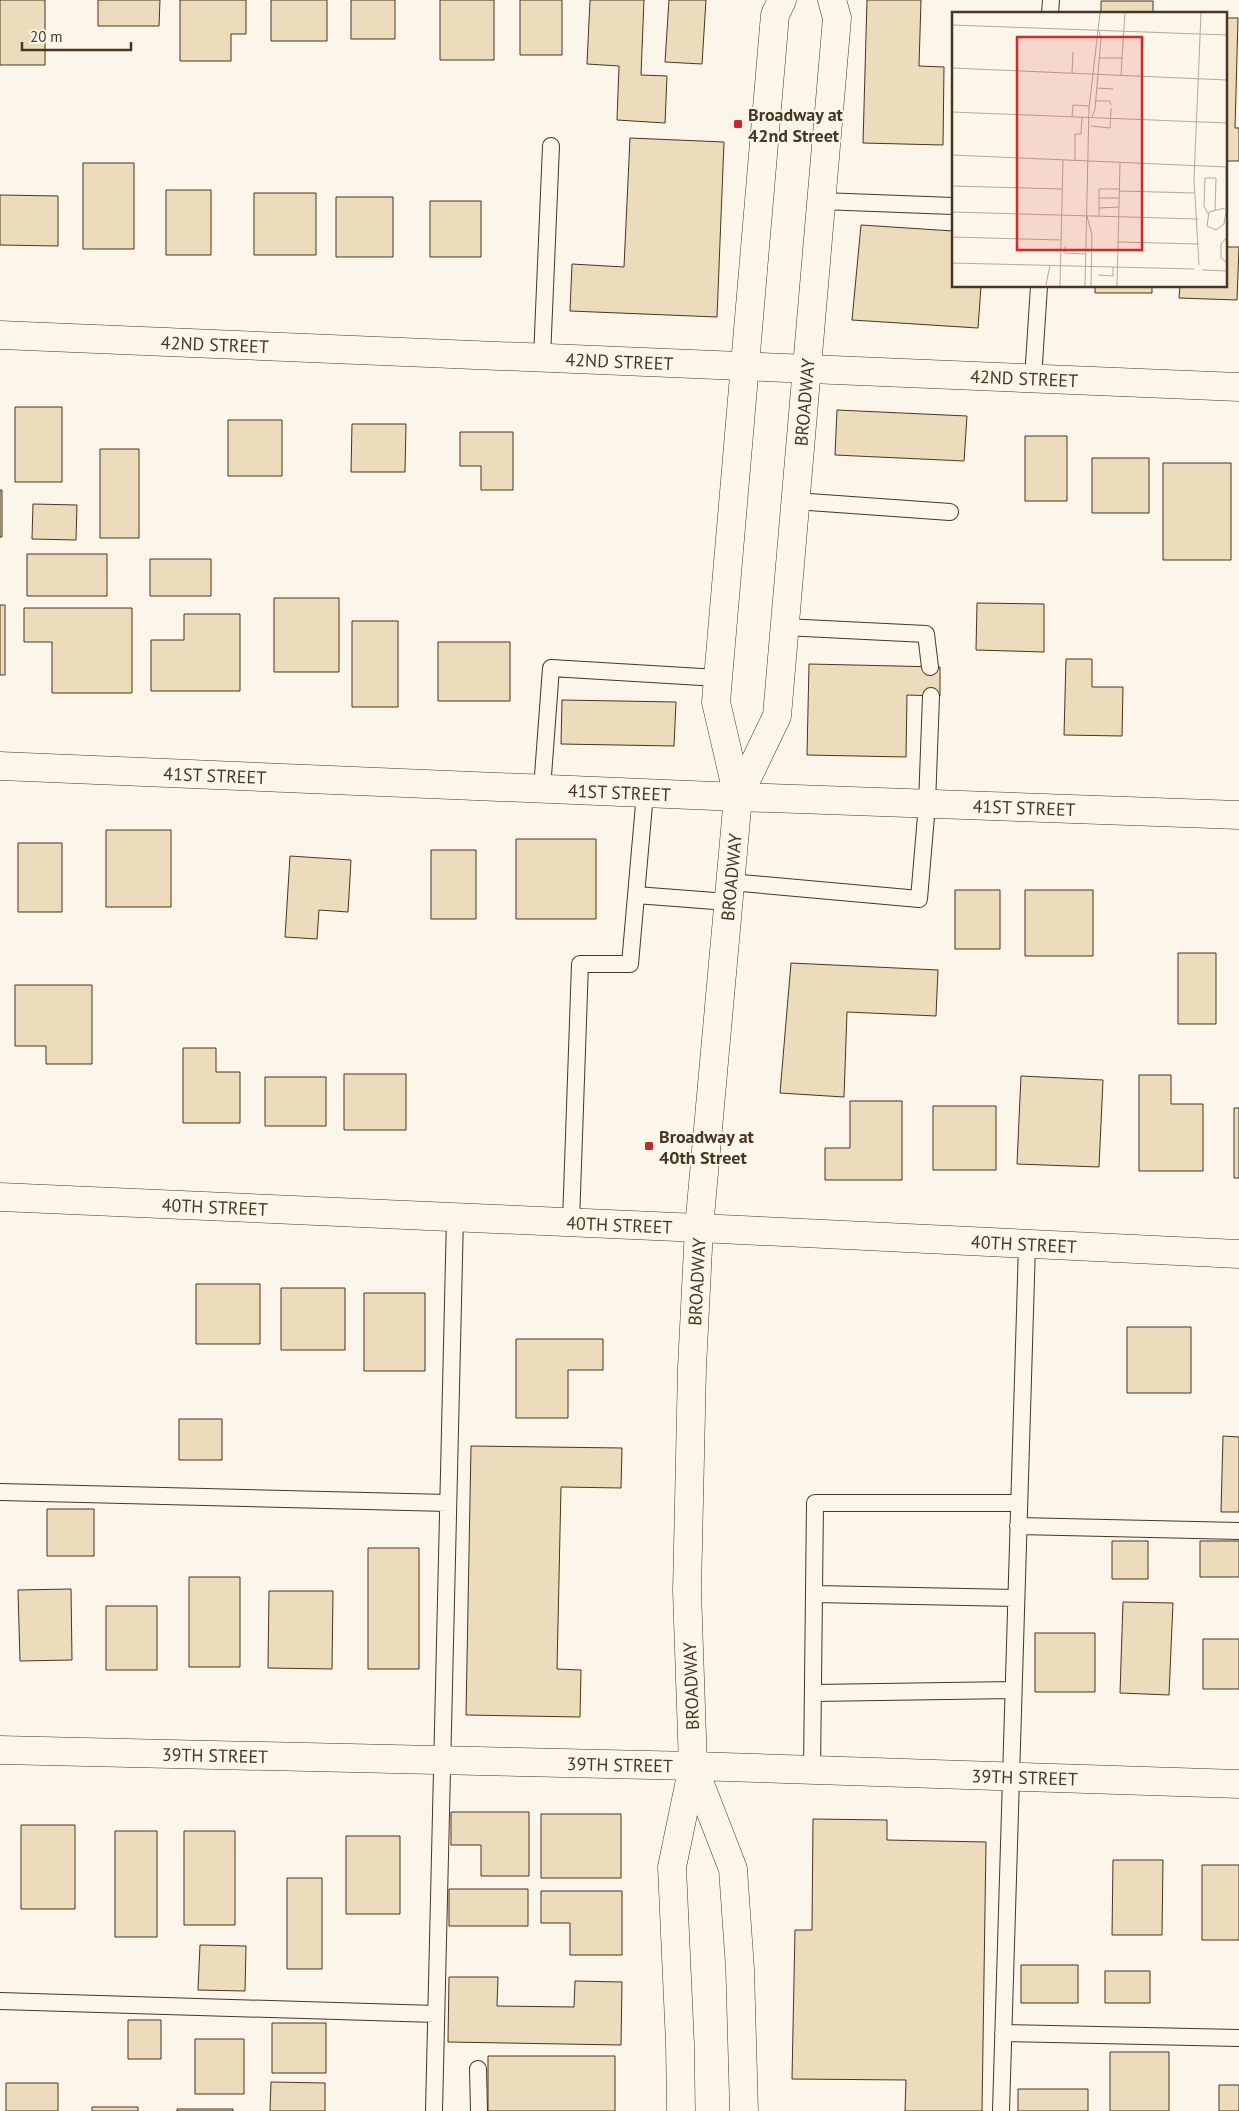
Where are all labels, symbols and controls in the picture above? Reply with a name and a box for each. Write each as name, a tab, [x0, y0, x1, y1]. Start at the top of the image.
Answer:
inset map	[952, 12, 1226, 288]
scale bar	[22, 20, 131, 52]
text: 20 m	[30, 27, 63, 46]
place label: Broadway at 42nd Street	[748, 103, 844, 147]
marker: Broadway at 42nd Street	[732, 118, 744, 130]
street label: 42ND STREET	[160, 330, 269, 358]
street label: 42ND STREET	[565, 347, 674, 375]
street label: BROADWAY	[789, 357, 819, 447]
street label: 42ND STREET	[970, 364, 1079, 392]
street label: 41ST STREET	[163, 761, 267, 789]
street label: 41ST STREET	[568, 778, 671, 806]
street label: 41ST STREET	[972, 794, 1076, 821]
street label: BROADWAY	[715, 832, 746, 922]
place label: Broadway at 40th Street	[659, 1125, 755, 1169]
marker: Broadway at 40th Street	[643, 1140, 655, 1152]
street label: 40TH STREET	[161, 1193, 268, 1220]
street label: 40TH STREET	[566, 1211, 673, 1238]
street label: 40TH STREET	[970, 1230, 1077, 1258]
street label: BROADWAY	[683, 1237, 710, 1326]
street label: BROADWAY	[678, 1642, 704, 1730]
street label: 39TH STREET	[162, 1742, 268, 1768]
street label: 39TH STREET	[567, 1752, 673, 1777]
street label: 39TH STREET	[971, 1764, 1078, 1790]

